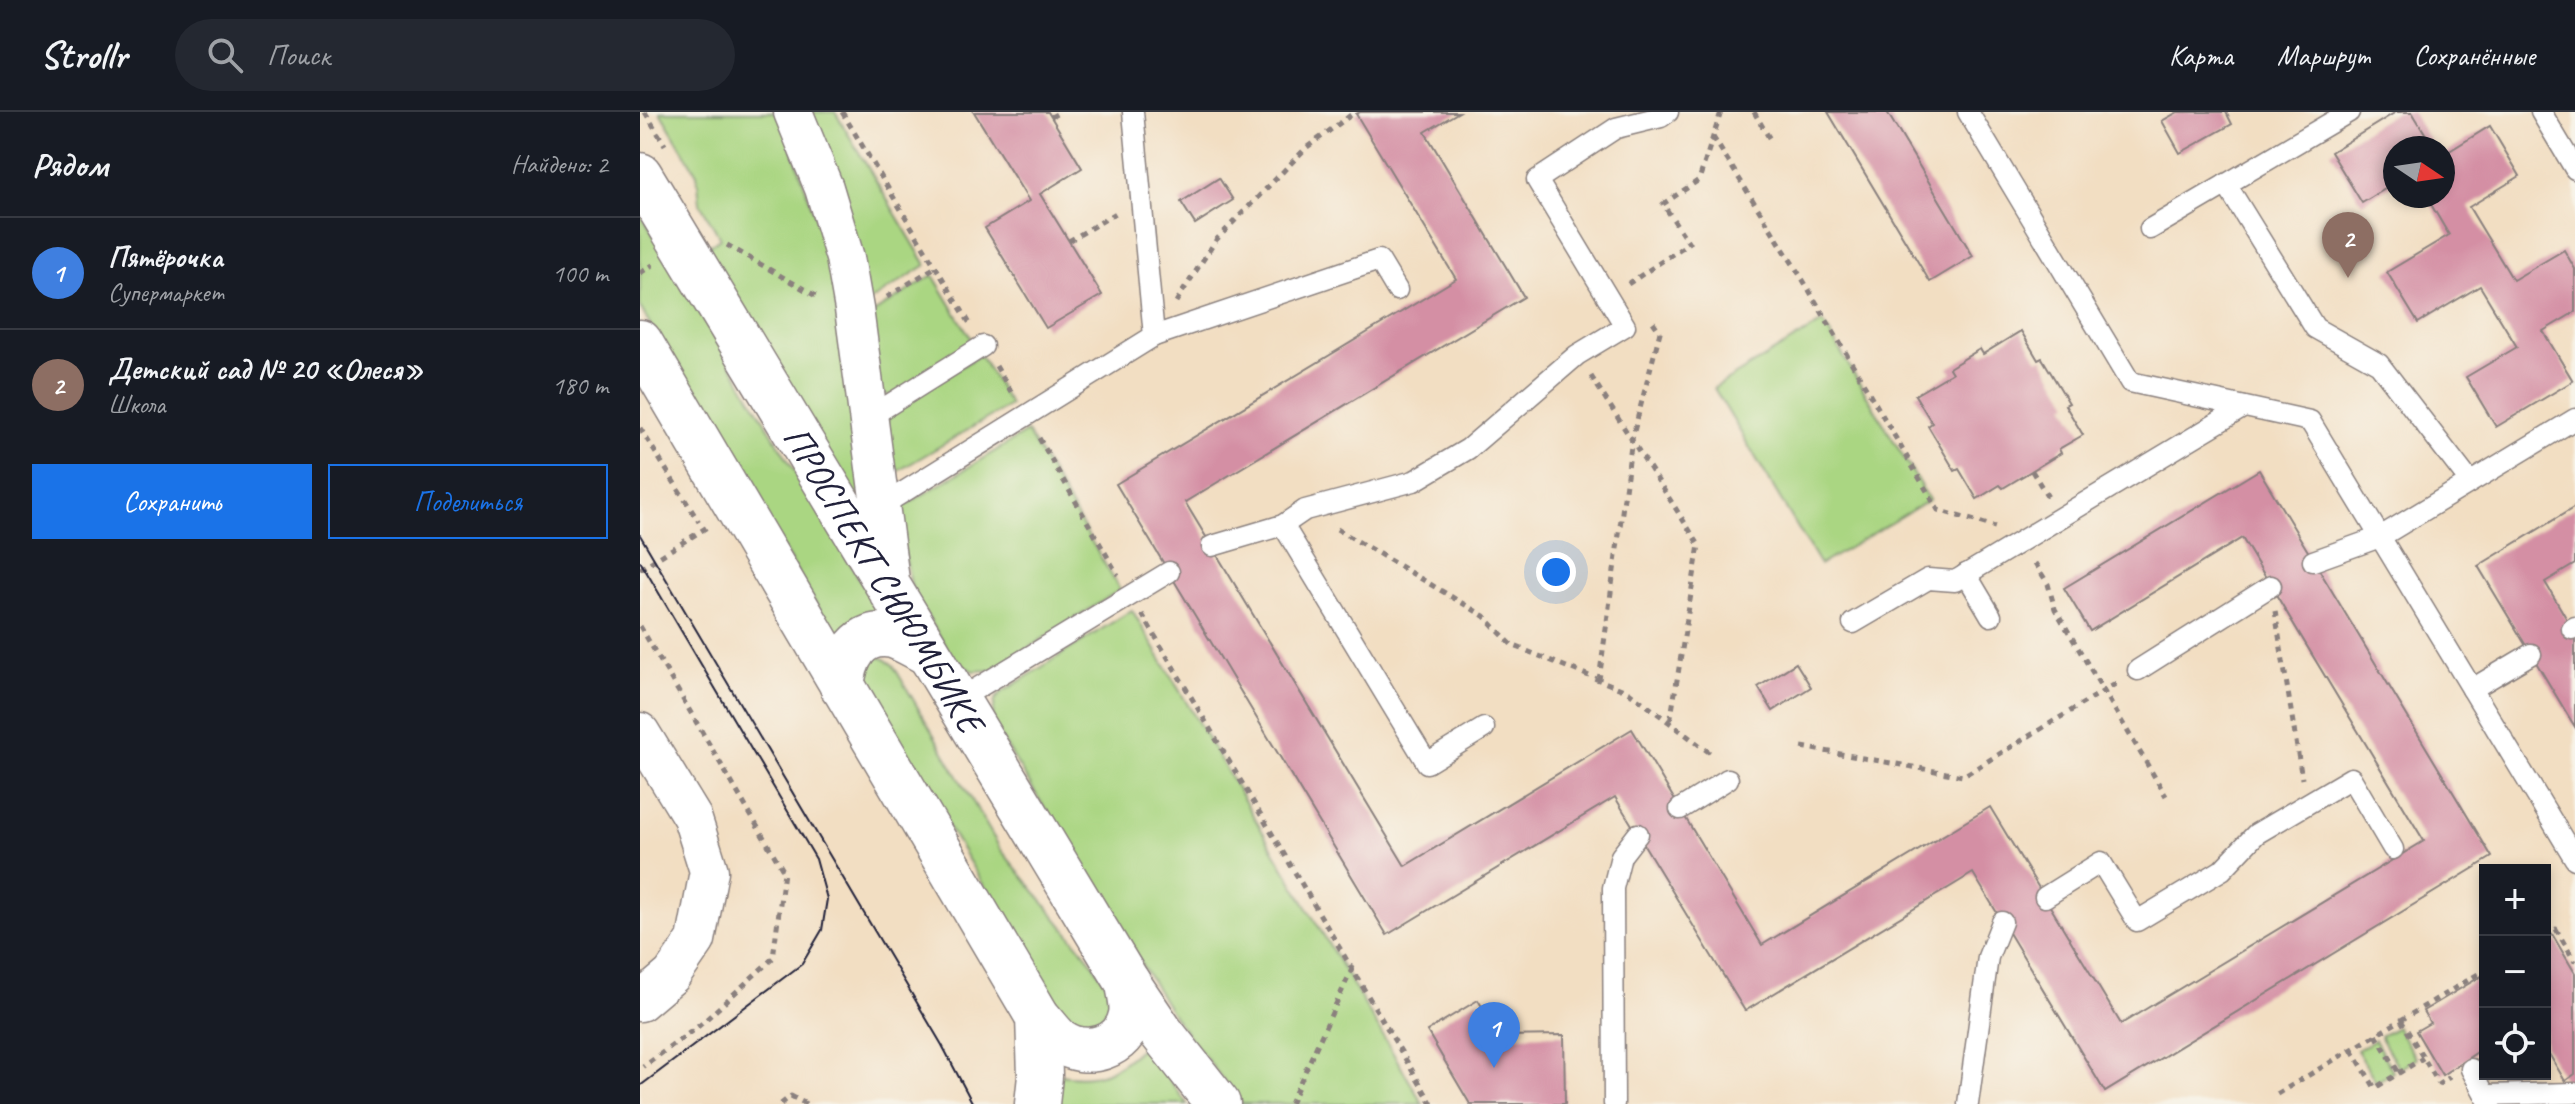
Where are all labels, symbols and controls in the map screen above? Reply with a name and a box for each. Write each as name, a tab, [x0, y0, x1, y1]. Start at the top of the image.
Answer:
search box	[175, 19, 735, 91]
text: Strollr	[40, 32, 127, 79]
icon: search	[203, 33, 247, 77]
text: Поиск	[267, 36, 330, 74]
text: Карта	[2169, 38, 2233, 73]
text: Маршрут	[2277, 38, 2369, 73]
text: Сохранённые	[2413, 38, 2535, 73]
north arrow	[2383, 136, 2455, 208]
text: Рядом	[32, 143, 108, 186]
text: Найдено: 2	[511, 148, 608, 181]
pin: 2	[2322, 212, 2374, 278]
text: Пятёрочка	[108, 238, 223, 276]
text: 1	[52, 257, 64, 290]
text: 100 m	[552, 257, 608, 290]
text: Супермаркет	[108, 276, 224, 309]
text: Детский сад № 20 «Олеся»	[108, 350, 423, 388]
text: 2	[52, 369, 64, 402]
text: 180 m	[552, 369, 608, 402]
text: Школа	[108, 388, 165, 421]
street label: ПРОСПЕКТ СЮЮМБИКЕ	[773, 417, 997, 746]
button: Сохранить	[32, 464, 312, 539]
button: Поделиться	[328, 464, 608, 539]
your location	[1536, 552, 1576, 592]
map controls	[2479, 864, 2551, 1080]
button: +	[2479, 864, 2551, 936]
button: −	[2479, 936, 2551, 1008]
pin: 1	[1468, 1002, 1520, 1068]
button: locate	[2479, 1008, 2551, 1080]

